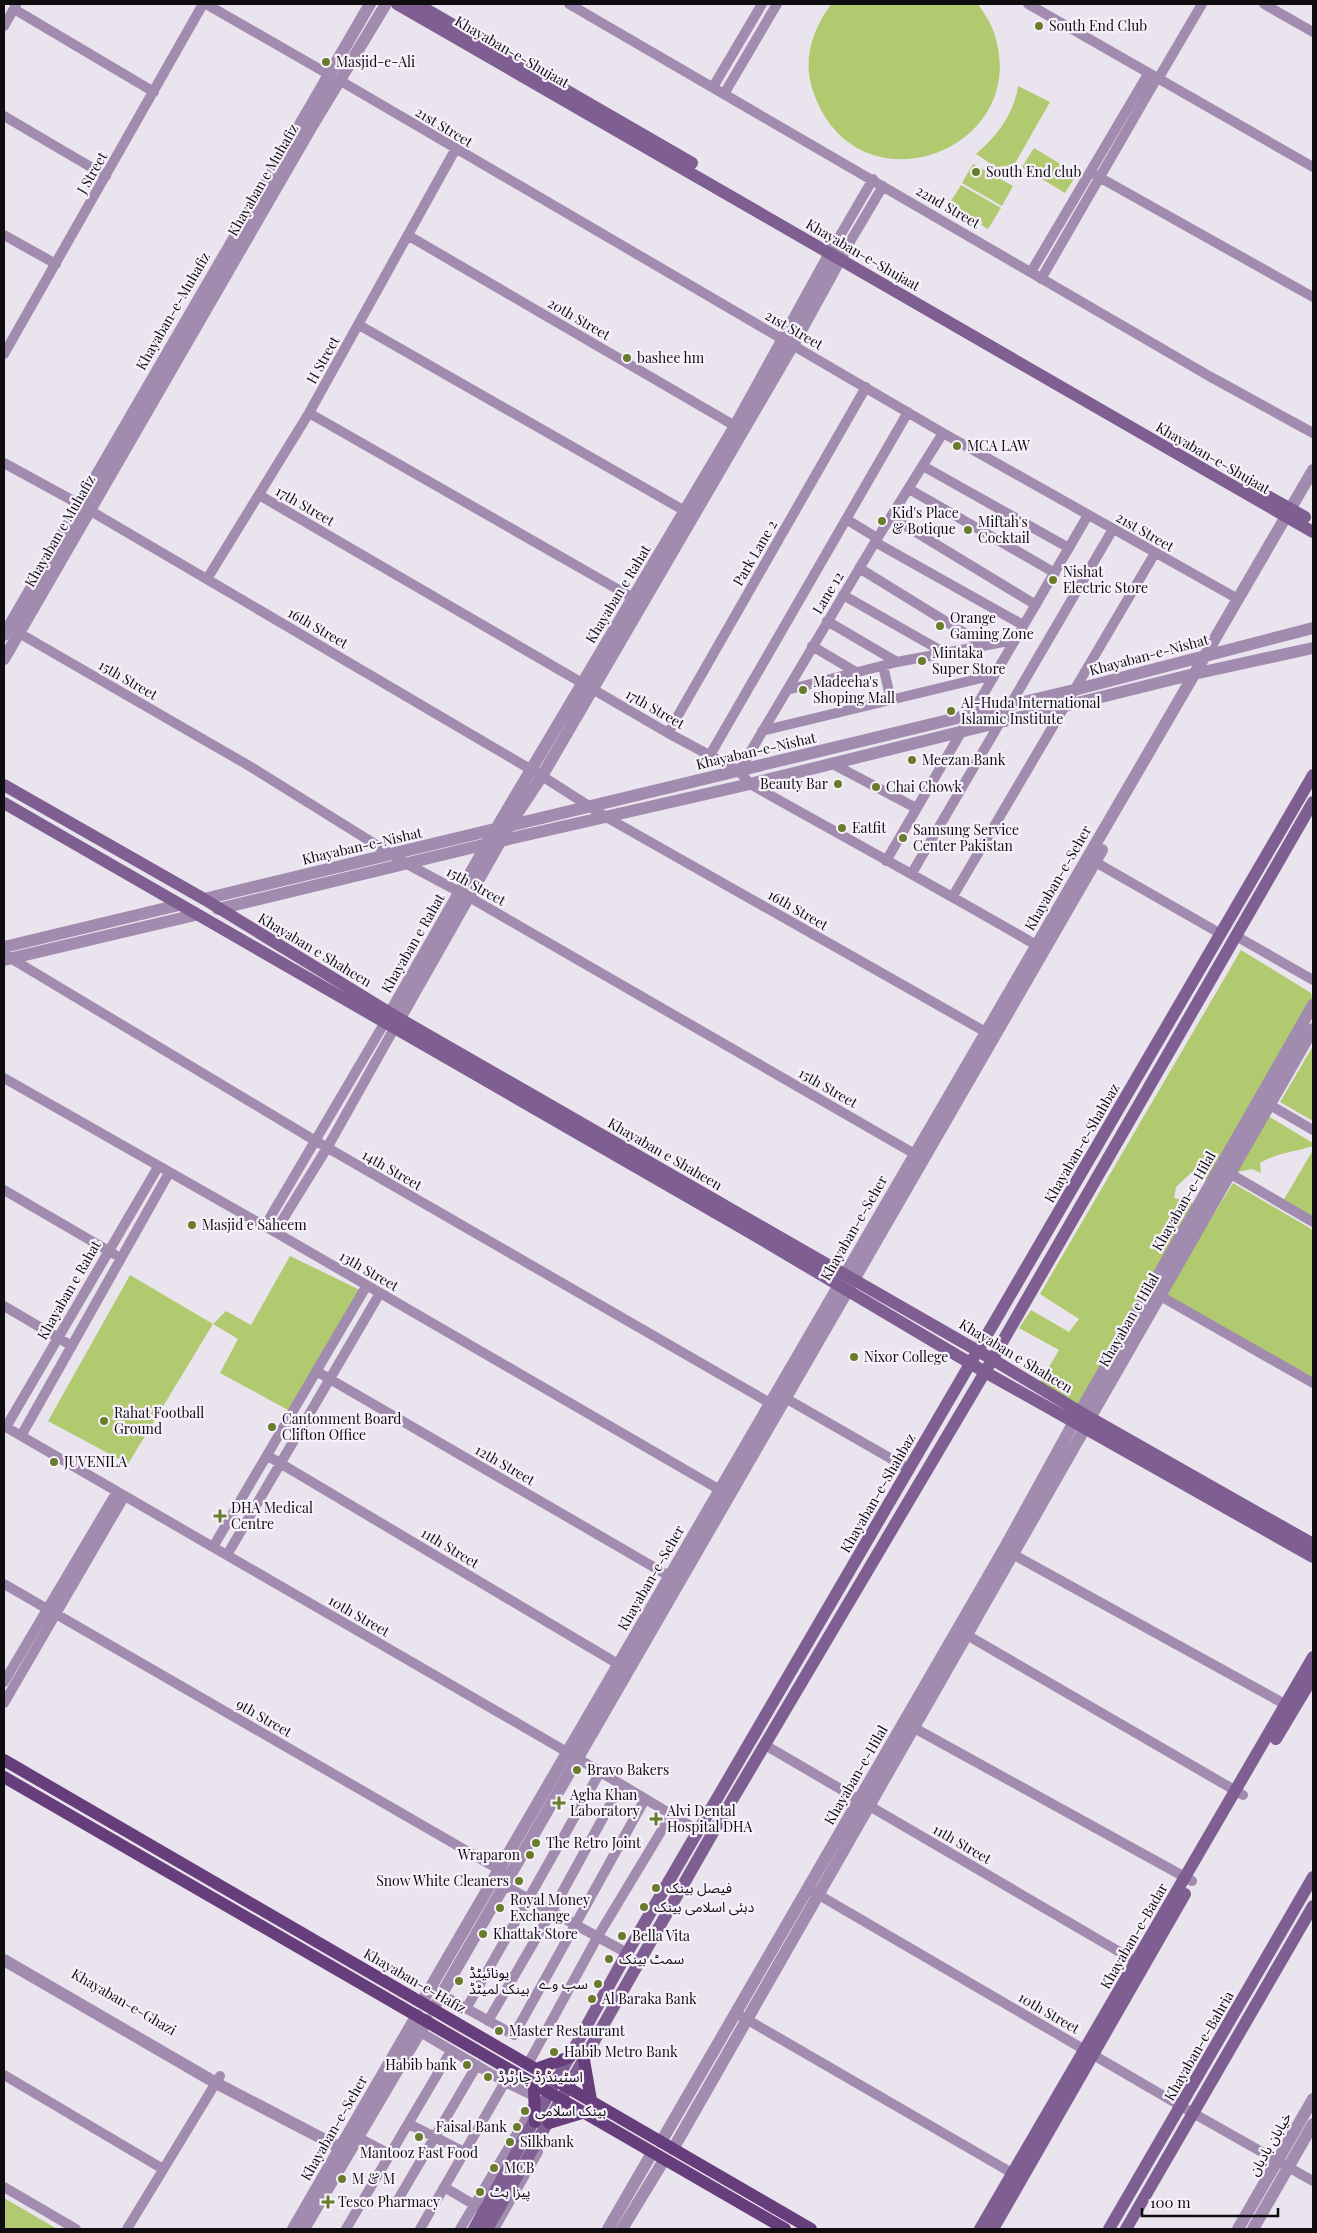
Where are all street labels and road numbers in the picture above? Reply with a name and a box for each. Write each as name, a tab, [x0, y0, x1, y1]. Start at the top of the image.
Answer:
street label: Khayaban-e-Shujaat	[452, 11, 574, 93]
street label: 21st Street	[412, 102, 477, 152]
street label: Khayaban e Muhafiz	[223, 120, 303, 239]
street label: J Street	[71, 147, 112, 198]
street label: 22nd Street	[913, 181, 985, 233]
street label: Khayaban-e-Shujaat	[803, 214, 925, 296]
street label: Khayaban-e-Muhafiz	[131, 248, 214, 373]
street label: 20th Street	[544, 293, 615, 345]
street label: 21st Street	[762, 305, 828, 354]
street label: H Street	[302, 332, 344, 387]
street label: Khayaban-e-Shujaat	[1153, 417, 1275, 499]
street label: Khayaban e Muhafiz	[20, 471, 100, 590]
street label: 17th Street	[272, 481, 339, 531]
street label: 21st Street	[1113, 507, 1179, 556]
street label: Park Lane 2	[728, 516, 781, 589]
street label: Khayaban e Rahat	[581, 540, 655, 647]
street label: Lane 12	[808, 568, 848, 617]
street label: 16th Street	[285, 603, 353, 653]
street label: Khayaban-e-Nishat	[1087, 629, 1212, 680]
street label: 15th Street	[95, 655, 162, 705]
street label: 17th Street	[622, 684, 689, 734]
street label: Khayaban-e-Nishat	[694, 727, 819, 774]
street label: Khayaban-e-Seher	[1020, 821, 1096, 934]
street label: Khayaban-e-Nishat	[300, 822, 425, 869]
street label: 15th Street	[443, 861, 510, 910]
street label: 16th Street	[765, 885, 833, 935]
street label: Khayaban e Rahat	[376, 889, 449, 996]
street label: Khayaban e Shaheen	[255, 908, 376, 991]
street label: 15th Street	[795, 1063, 862, 1113]
street label: Khayaban-e-Shahbaz	[1040, 1079, 1124, 1206]
street label: Khayaban e Shaheen	[605, 1113, 726, 1194]
street label: 14th Street	[359, 1145, 427, 1195]
street label: Khayaban-e-Hilal	[1147, 1147, 1220, 1254]
street label: Khayaban-e-Seher	[816, 1171, 892, 1284]
street label: Khayaban e Rahat	[32, 1236, 105, 1343]
street label: 13th Street	[336, 1246, 403, 1296]
street label: Khayaban e Hilal	[1094, 1269, 1163, 1370]
street label: Khayaban e Shaheen	[956, 1314, 1077, 1397]
street label: Khayaban-e-Shahbaz	[836, 1429, 920, 1556]
street label: 12th Street	[472, 1440, 540, 1490]
street label: Khayaban-e-Seher	[613, 1521, 689, 1634]
street label: 11th Street	[418, 1523, 484, 1573]
street label: 10th Street	[325, 1590, 394, 1641]
street label: 9th Street	[233, 1694, 296, 1742]
street label: Khayaban-e-Hilal	[819, 1721, 892, 1828]
street label: 11th Street	[930, 1819, 996, 1868]
street label: Khayaban-e-Badar	[1095, 1879, 1172, 1992]
street label: Khayaban-e-Hafiz	[361, 1944, 470, 2018]
street label: Khayaban-e-Ghazi	[68, 1964, 180, 2039]
street label: 10th Street	[1015, 1987, 1084, 2038]
street label: Khayaban-e-Bahria	[1159, 1987, 1238, 2104]
street label: Khayaban-e-Seher	[296, 2071, 372, 2184]
street label: خیابان بادبان	[1244, 2109, 1295, 2179]

